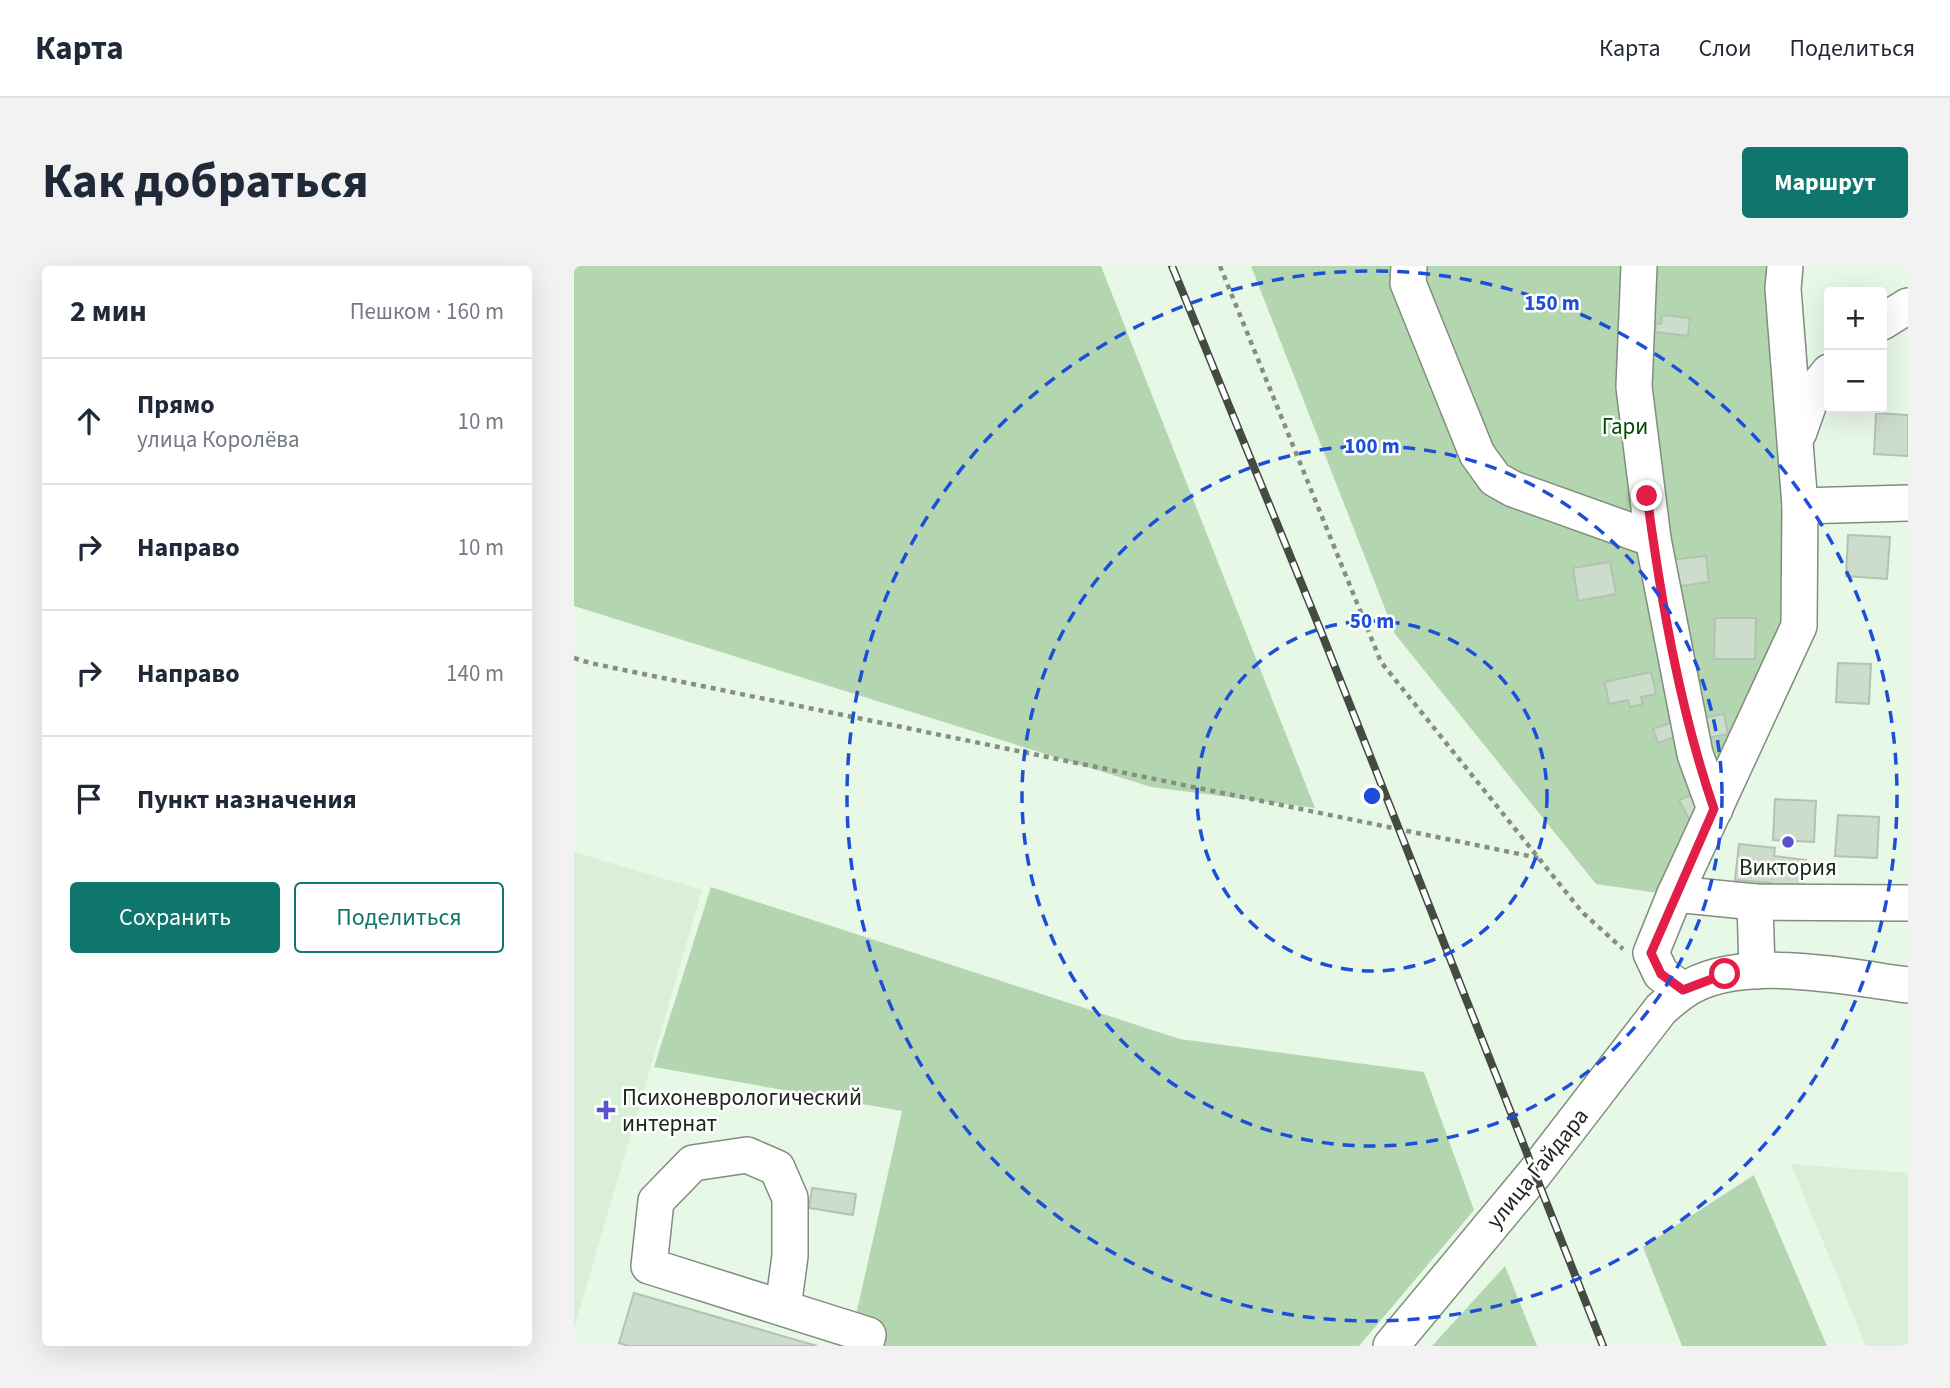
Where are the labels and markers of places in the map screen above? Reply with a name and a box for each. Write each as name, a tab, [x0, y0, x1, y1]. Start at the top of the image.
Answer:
centre of rings	[1360, 784, 1384, 808]
marker: Виктория	[1780, 834, 1796, 850]
place label: Виктория	[1739, 851, 1837, 884]
place label: Психоневрологический интернат	[622, 1081, 862, 1140]
marker: Психоневрологический интернат	[596, 1100, 616, 1120]

